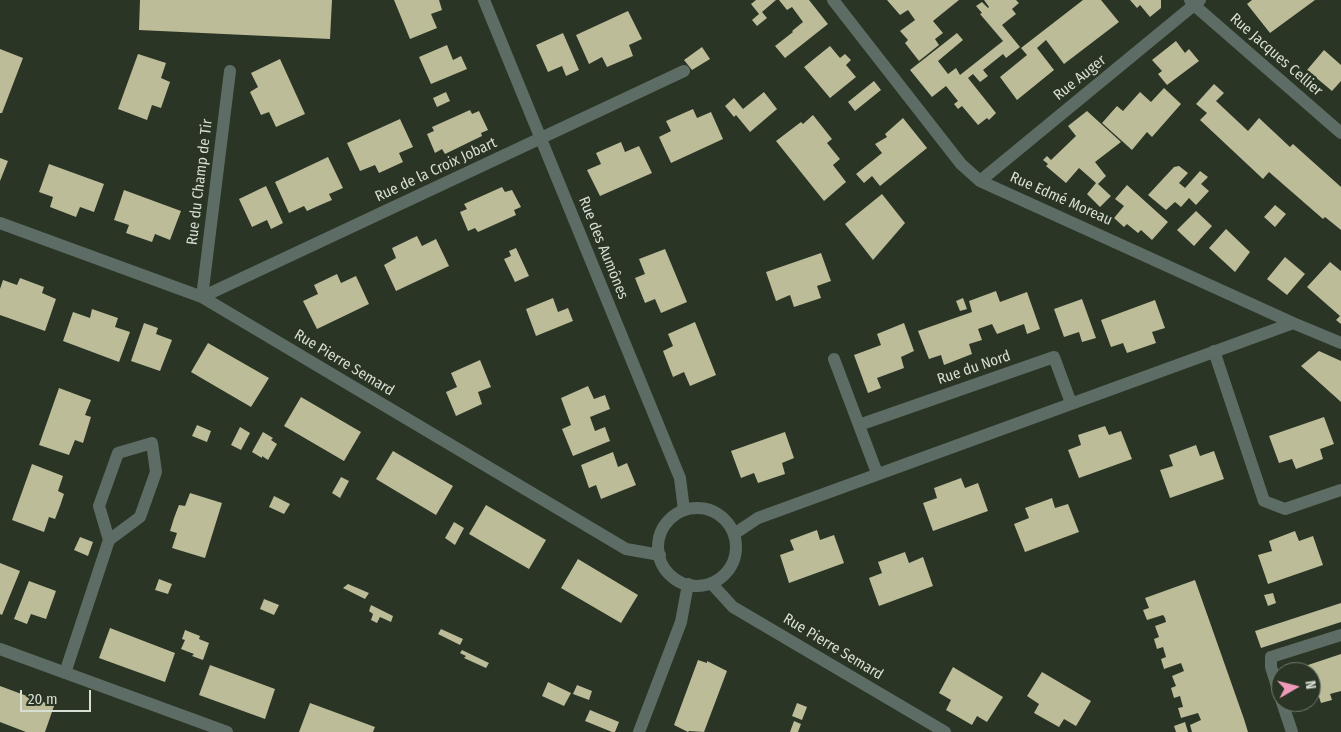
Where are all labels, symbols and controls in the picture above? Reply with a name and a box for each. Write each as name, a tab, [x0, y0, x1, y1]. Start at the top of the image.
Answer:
street label: Rue Jacques Cellier	[1226, 10, 1326, 100]
street label: Rue Auger	[1050, 51, 1110, 105]
street label: Rue du Champ de Tir	[183, 118, 217, 246]
street label: Rue de la Croix Jobart	[372, 134, 500, 206]
street label: Rue Edmé Moreau	[1007, 168, 1115, 230]
street label: Rue des Aumônes	[574, 194, 632, 302]
street label: Rue Pierre Semard	[291, 326, 397, 400]
street label: Rue du Nord	[935, 347, 1013, 389]
street label: Rue Pierre Semard	[780, 610, 886, 684]
north arrow	[1271, 662, 1321, 712]
scale bar	[22, 680, 94, 712]
text: N	[1301, 680, 1319, 690]
text: 20 m	[28, 690, 58, 708]

